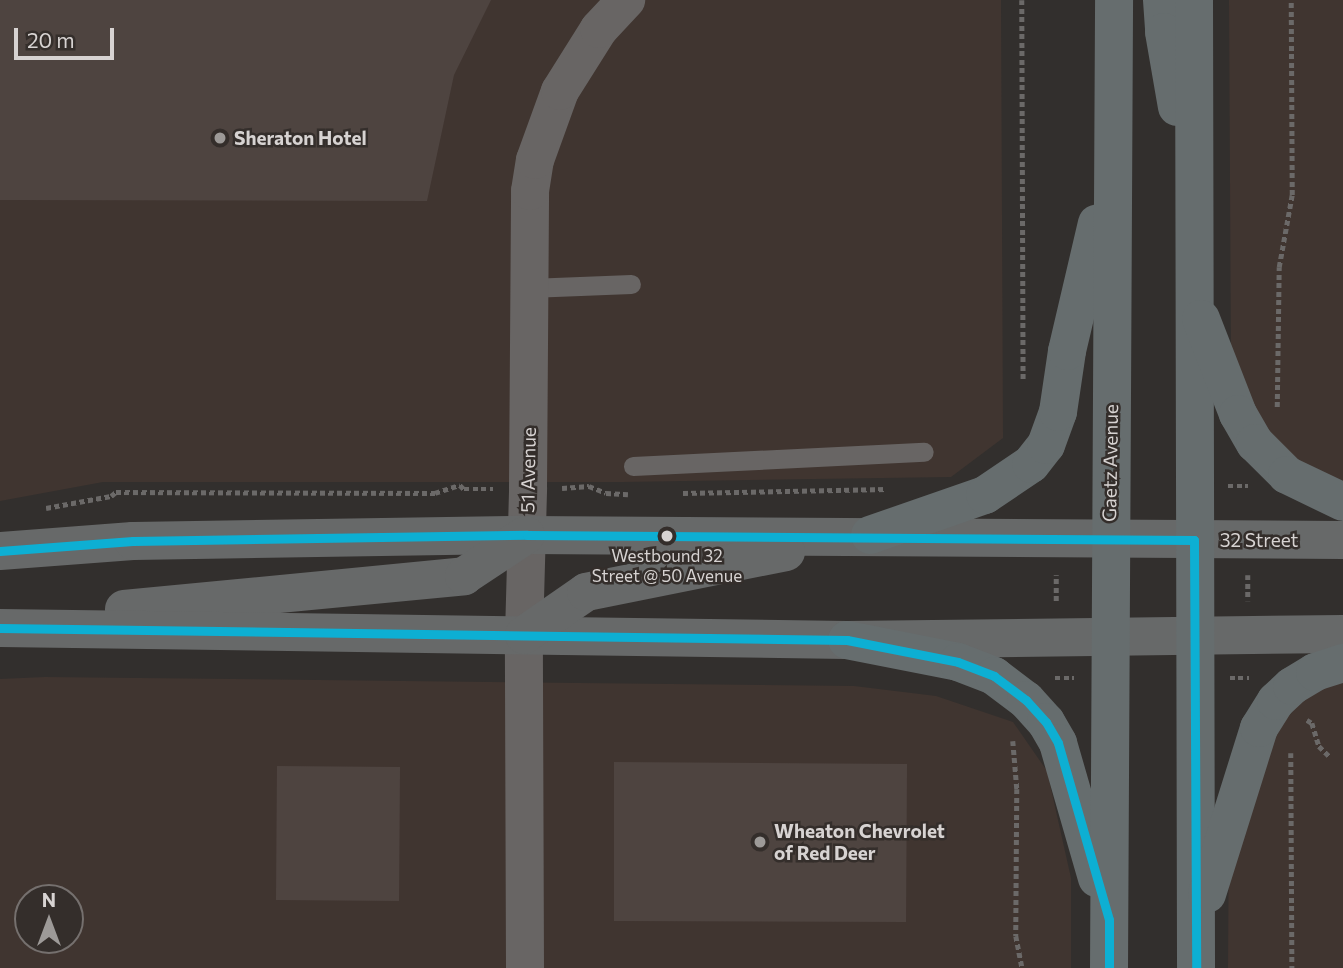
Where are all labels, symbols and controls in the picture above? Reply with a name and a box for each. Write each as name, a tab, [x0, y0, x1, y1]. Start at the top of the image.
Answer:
scale bar	[18, 14, 117, 58]
text: 20 m	[27, 27, 75, 52]
place label: Sheraton Hotel	[234, 127, 367, 149]
marker: Sheraton Hotel	[212, 130, 228, 146]
street label: Gaetz Avenue	[1098, 404, 1122, 522]
street label: 51 Avenue	[516, 427, 540, 513]
marker: Westbound 32 Street @ 50 Avenue	[660, 529, 674, 543]
street label: 32 Street	[1220, 529, 1298, 551]
place label: Westbound 32 Street @ 50 Avenue	[592, 546, 742, 586]
place label: Wheaton Chevrolet of Red Deer	[774, 820, 945, 864]
marker: Wheaton Chevrolet of Red Deer	[752, 834, 768, 850]
north arrow	[14, 884, 84, 954]
text: N	[42, 888, 56, 911]

